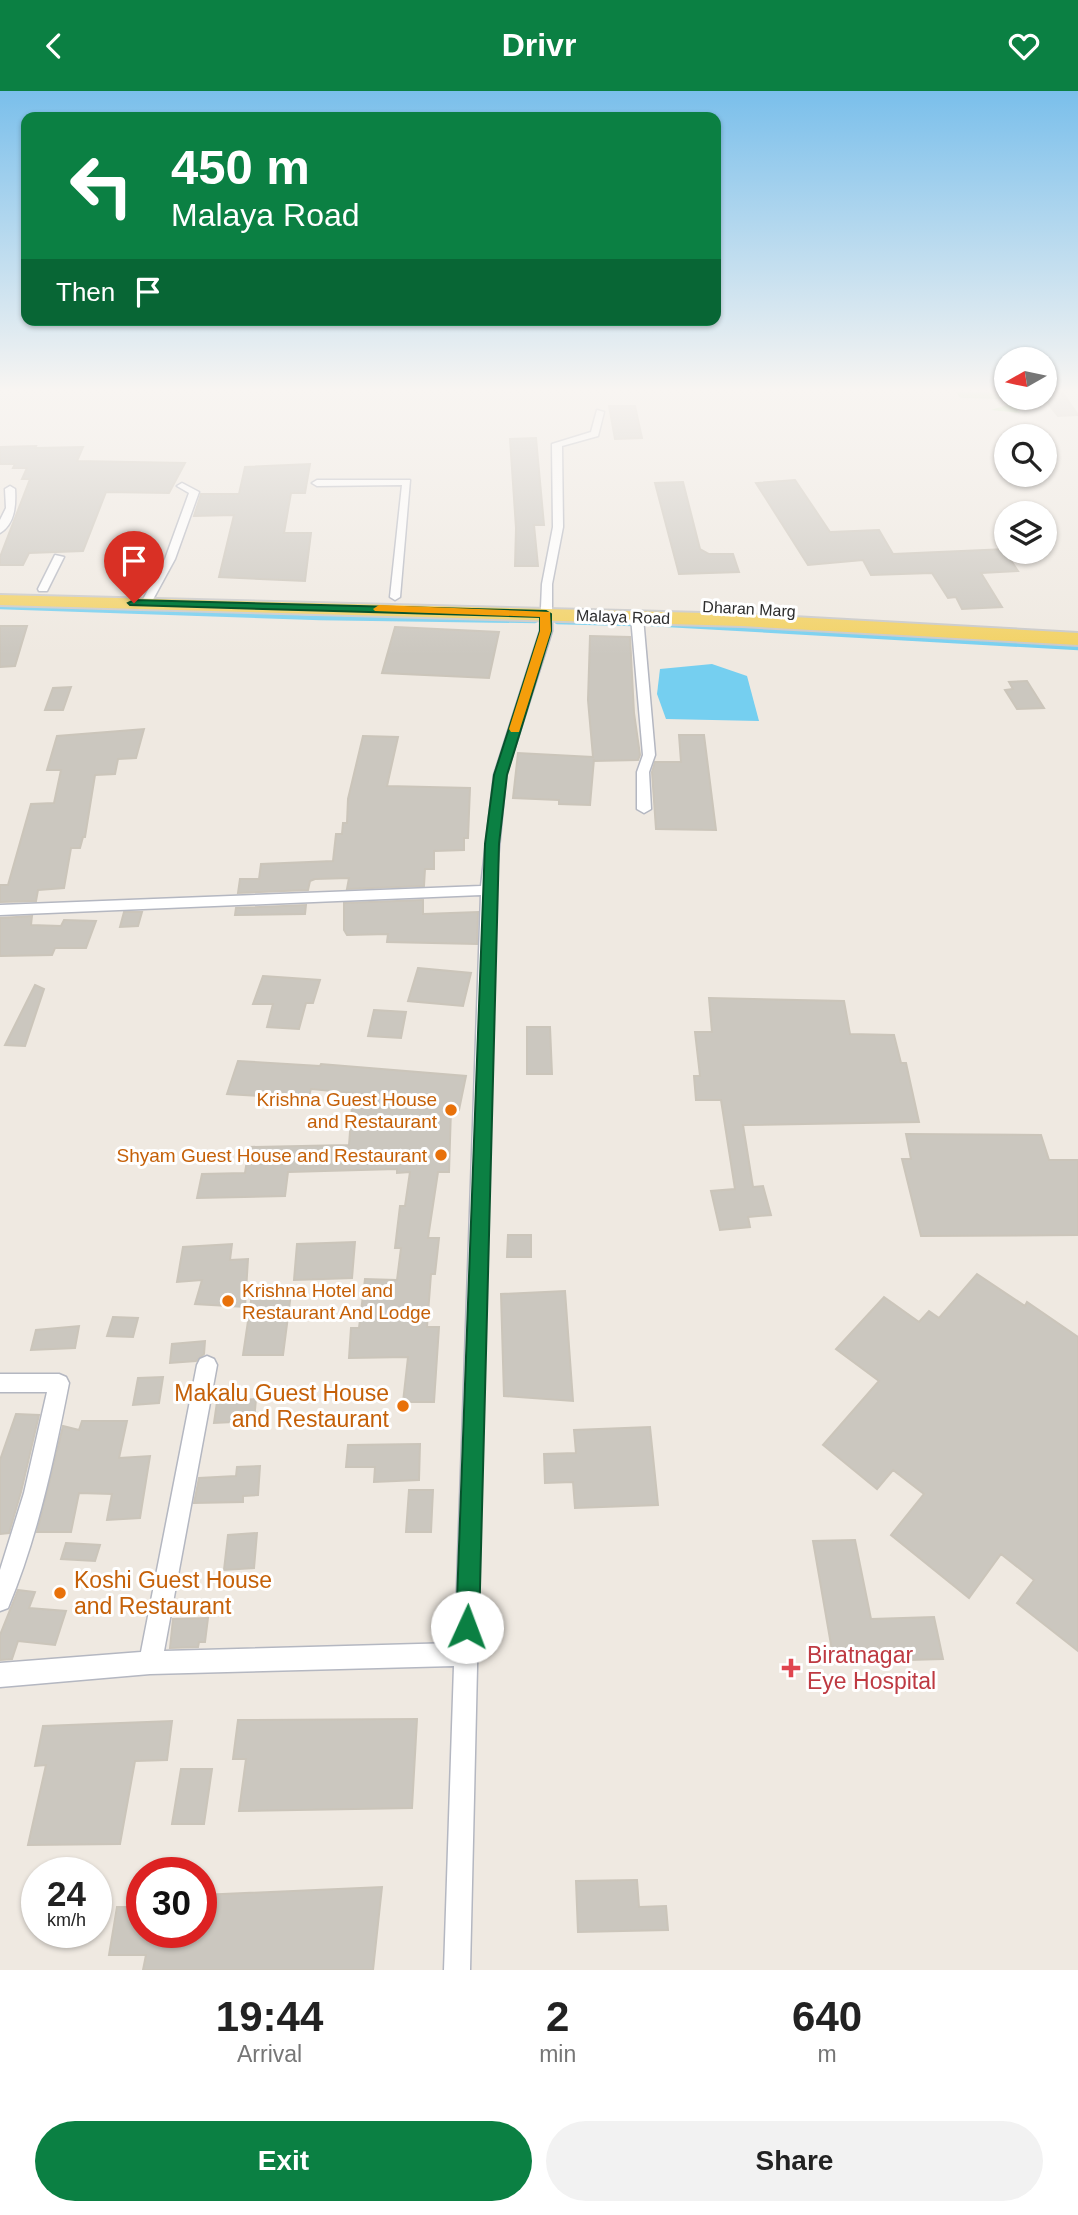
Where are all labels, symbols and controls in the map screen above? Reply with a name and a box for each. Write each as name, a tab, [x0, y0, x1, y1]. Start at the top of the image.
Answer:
icon: back	[35, 27, 73, 65]
text: Drivr	[502, 27, 576, 63]
icon: heart	[1005, 27, 1043, 65]
icon: left	[56, 140, 147, 231]
text: 450 m	[171, 140, 310, 194]
text: Malaya Road	[171, 197, 360, 233]
icon: arrive	[129, 273, 167, 311]
text: Then	[56, 277, 115, 307]
north arrow	[994, 347, 1057, 409]
map controls	[994, 347, 1057, 564]
button: search	[994, 424, 1057, 487]
button: layers	[994, 501, 1057, 564]
pin	[104, 531, 164, 603]
icon: arrive	[115, 542, 153, 580]
street label: Dharan Marg	[702, 598, 796, 620]
street label: Malaya Road	[576, 607, 670, 627]
place label: Krishna Guest House and Restaurant	[256, 1089, 438, 1132]
marker: Krishna Guest House and Restaurant	[443, 1102, 459, 1118]
place label: Shyam Guest House and Restaurant	[116, 1145, 428, 1166]
marker: Shyam Guest House and Restaurant	[433, 1147, 449, 1163]
place label: Krishna Hotel and Restaurant And Lodge	[242, 1280, 431, 1323]
marker: Krishna Hotel and Restaurant And Lodge	[220, 1293, 236, 1309]
place label: Makalu Guest House and Restaurant	[174, 1380, 390, 1432]
marker: Makalu Guest House and Restaurant	[395, 1398, 411, 1414]
place label: Koshi Guest House and Restaurant	[74, 1567, 272, 1619]
marker: Koshi Guest House and Restaurant	[52, 1585, 68, 1601]
position arrow	[430, 1590, 504, 1664]
place label: Biratnagar Eye Hospital	[807, 1642, 936, 1694]
marker: Biratnagar Eye Hospital	[781, 1658, 801, 1678]
speed limit sign: 30	[126, 1857, 217, 1948]
text: 24	[47, 1874, 86, 1913]
text: km/h	[47, 1910, 86, 1930]
text: 19:44	[216, 1993, 323, 2040]
text: 2	[546, 1993, 569, 2040]
text: 640	[792, 1993, 862, 2040]
text: Arrival	[237, 2041, 302, 2067]
text: min	[539, 2041, 576, 2067]
text: m	[818, 2041, 837, 2067]
button: Exit	[35, 2121, 532, 2201]
button: Share	[546, 2121, 1043, 2201]

